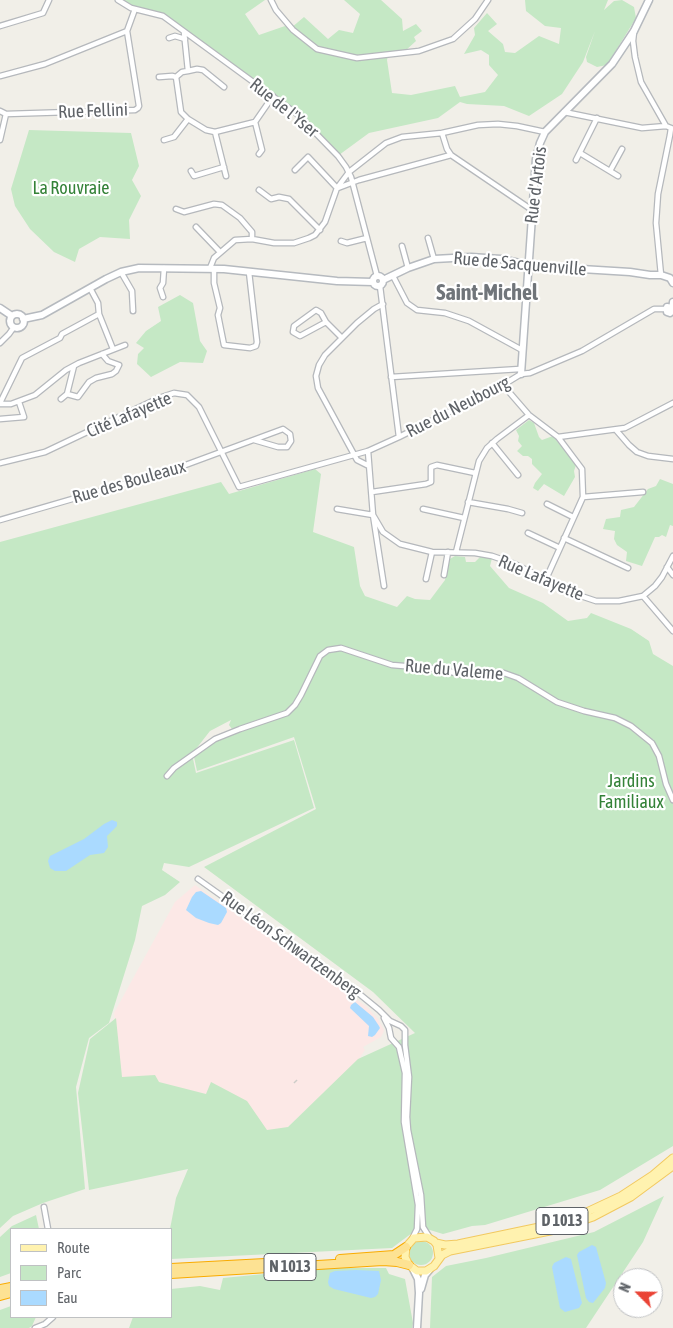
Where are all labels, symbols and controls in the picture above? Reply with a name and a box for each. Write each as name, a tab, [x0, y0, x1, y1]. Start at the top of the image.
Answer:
street label: Rue de l'Yser	[245, 74, 323, 142]
street label: Rue Fellini	[58, 99, 128, 123]
street label: Rue d'Artois	[521, 145, 551, 225]
park label: La Rouvraie	[32, 177, 110, 199]
street label: Rue de Sacquenville	[453, 247, 587, 281]
district label: Saint-Michel	[436, 280, 538, 306]
street label: Rue du Neubourg	[402, 372, 514, 442]
street label: Cité Lafayette	[83, 387, 175, 443]
street label: Rue des Bouleaux	[70, 456, 188, 508]
street label: Rue Lafayette	[495, 550, 587, 606]
street label: Rue du Valeme	[404, 655, 504, 685]
park label: Jardins Familiaux	[598, 770, 664, 812]
street label: Rue Léon Schwartzenberg	[217, 887, 365, 1003]
road number: D 1013	[536, 1208, 588, 1234]
legend	[10, 1228, 172, 1318]
text: Route	[57, 1239, 90, 1256]
road number: N 1013	[264, 1254, 316, 1280]
text: Parc	[57, 1264, 81, 1281]
north arrow	[613, 1268, 663, 1318]
text: N	[616, 1281, 634, 1294]
text: Eau	[57, 1289, 78, 1306]

